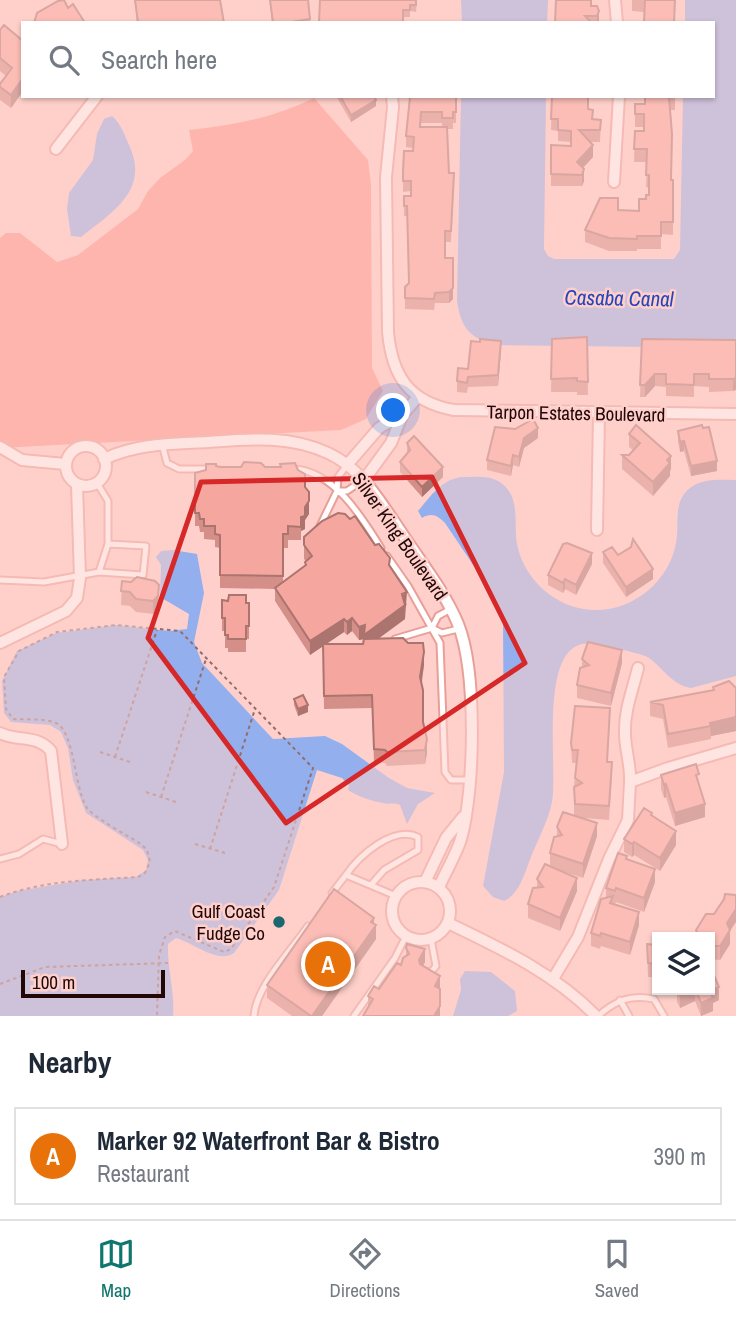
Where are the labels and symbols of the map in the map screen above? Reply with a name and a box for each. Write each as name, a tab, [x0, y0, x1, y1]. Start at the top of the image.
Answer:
water label: Casaba Canal	[564, 283, 675, 313]
your location	[376, 393, 410, 427]
street label: Tarpon Estates Boulevard	[486, 398, 666, 428]
street label: Silver King Boulevard	[346, 467, 454, 605]
place label: Gulf Coast Fudge Co	[191, 898, 266, 946]
marker: Gulf Coast Fudge Co	[271, 914, 287, 930]
pin: A	[305, 938, 351, 990]
scale bar	[21, 967, 164, 999]

